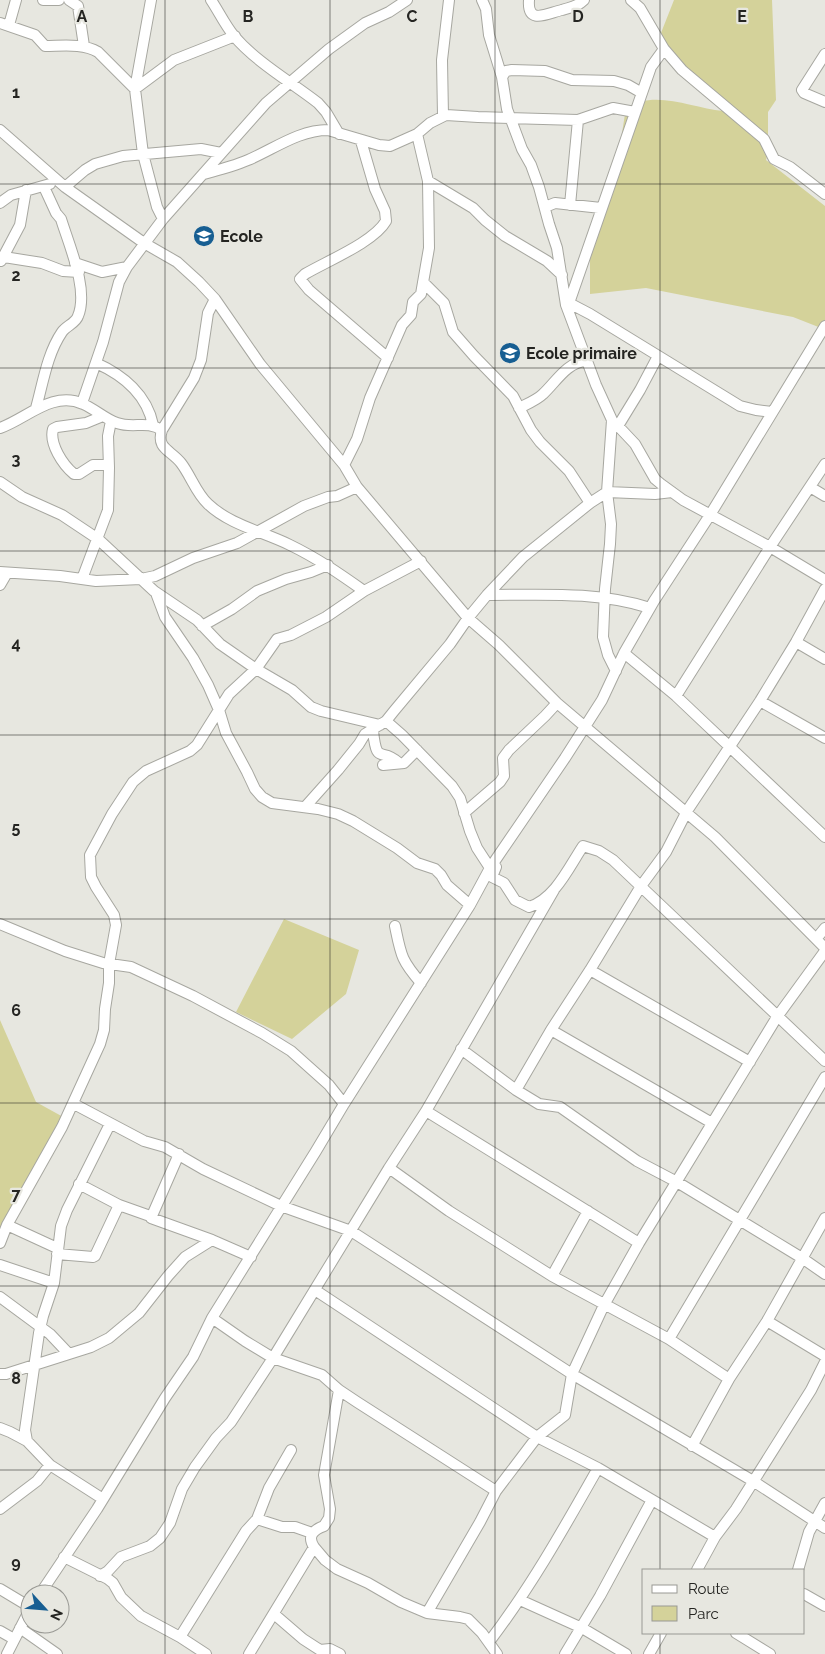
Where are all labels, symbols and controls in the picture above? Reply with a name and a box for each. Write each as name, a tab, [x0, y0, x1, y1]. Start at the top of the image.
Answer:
text: A	[77, 7, 88, 26]
text: B	[243, 7, 254, 26]
text: C	[407, 7, 418, 26]
text: D	[572, 7, 584, 26]
text: E	[737, 7, 747, 26]
text: 1	[12, 83, 20, 102]
school or university icon: Ecole	[192, 224, 216, 248]
place label: Ecole	[220, 227, 263, 246]
text: 2	[11, 266, 21, 285]
school or university icon: Ecole primaire	[498, 341, 522, 365]
place label: Ecole primaire	[526, 344, 637, 363]
text: 3	[12, 450, 21, 469]
text: 4	[11, 634, 21, 653]
text: 5	[12, 818, 21, 837]
text: 6	[11, 1001, 21, 1020]
text: 7	[12, 1185, 21, 1204]
text: 8	[11, 1369, 21, 1388]
text: 9	[11, 1553, 21, 1572]
legend	[642, 1569, 805, 1634]
text: Route	[688, 1580, 729, 1598]
north arrow	[20, 1584, 70, 1634]
text: Parc	[688, 1605, 719, 1623]
text: N	[47, 1606, 66, 1623]

